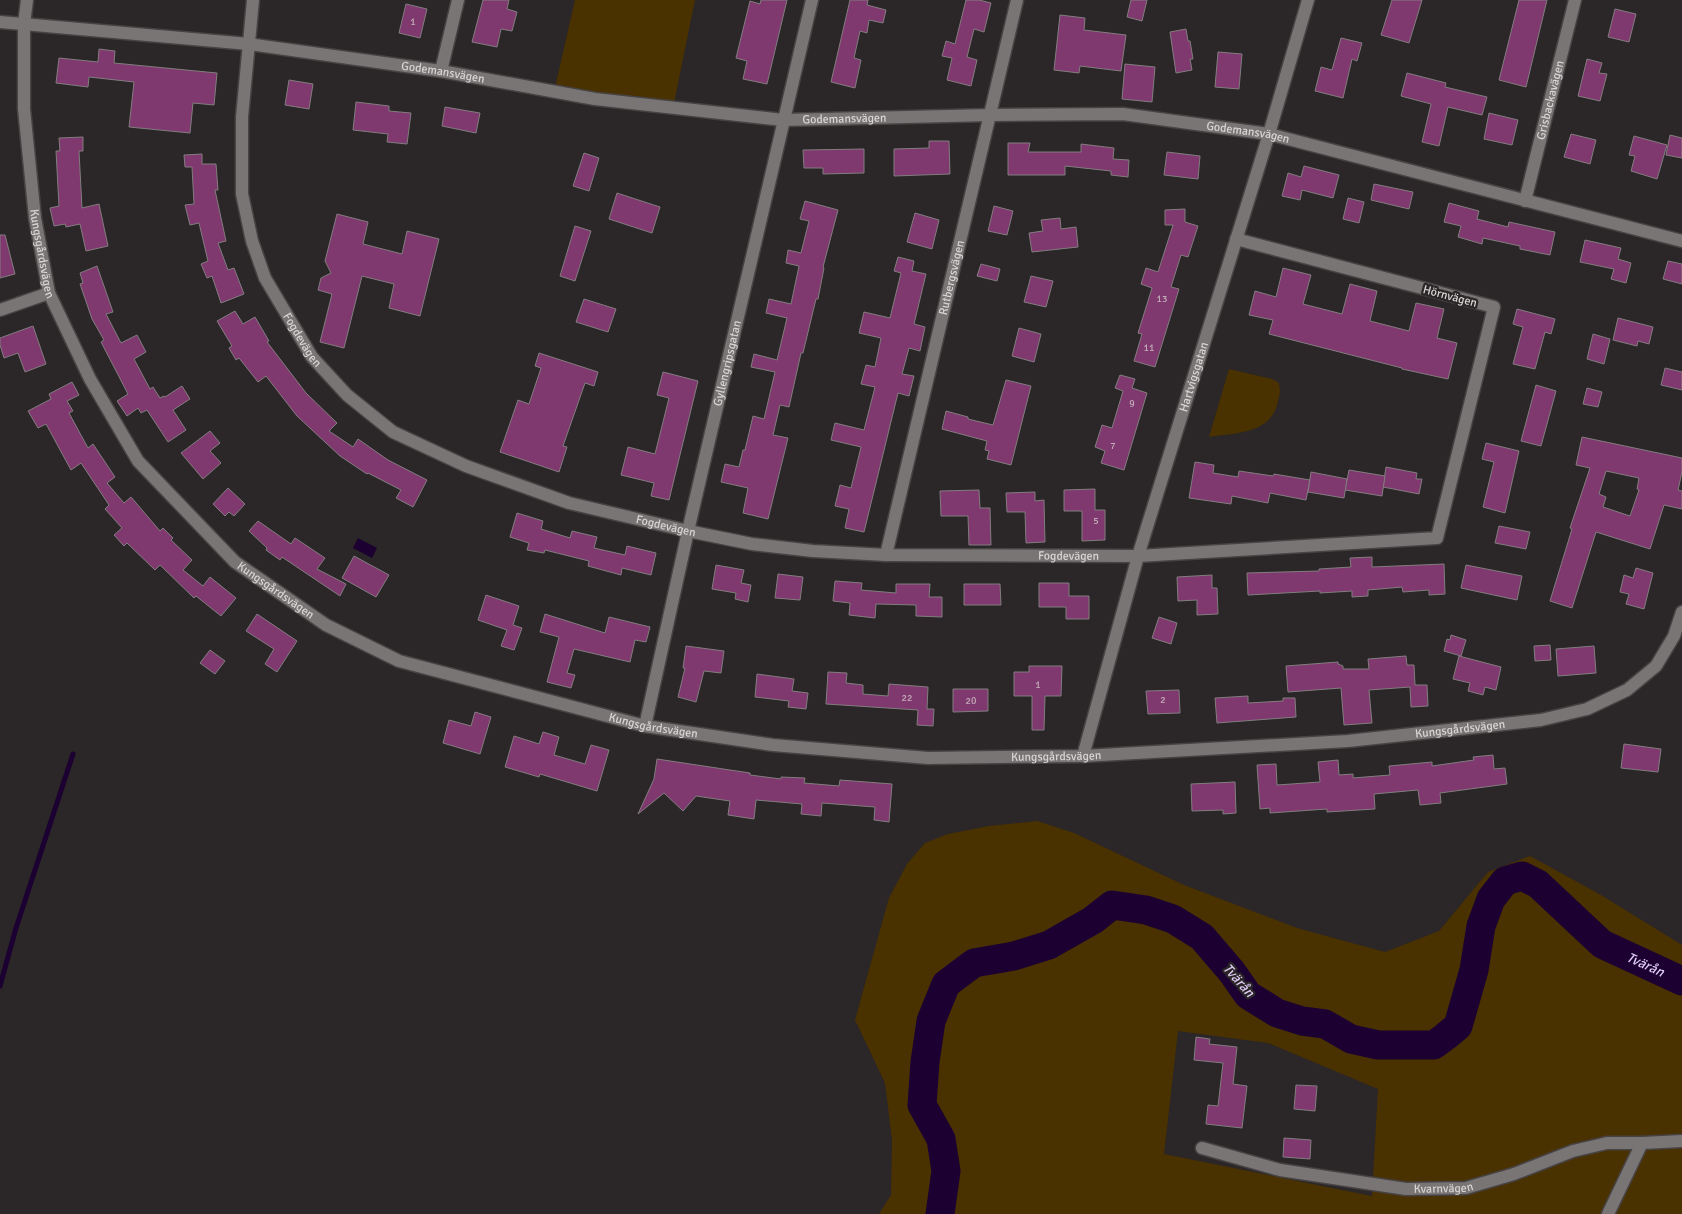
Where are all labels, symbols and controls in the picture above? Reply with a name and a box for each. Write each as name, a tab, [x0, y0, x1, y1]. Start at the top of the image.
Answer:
house number: 1	[410, 16, 416, 28]
street label: Godemansvägen	[400, 59, 486, 87]
street label: Grisbackavägen	[1534, 59, 1568, 141]
street label: Godemansvägen	[802, 111, 887, 128]
street label: Godemansvägen	[1205, 119, 1291, 147]
street label: Kungsgårdsvägen	[26, 208, 58, 301]
street label: Rutbergsvägen	[936, 239, 968, 317]
street label: Hörnvägen	[1421, 282, 1479, 311]
house number: 13	[1157, 293, 1167, 305]
street label: Fogdevägen	[279, 310, 325, 370]
street label: Gyllengripsgatan	[710, 319, 745, 408]
street label: Hartvigsgatan	[1176, 340, 1212, 414]
house number: 11	[1144, 342, 1154, 354]
house number: 9	[1129, 398, 1135, 410]
house number: 7	[1110, 440, 1116, 452]
street label: Fogdevägen	[634, 512, 697, 540]
house number: 5	[1093, 515, 1099, 527]
street label: Fogdevägen	[1038, 549, 1099, 564]
street label: Kungsgårdsvägen	[234, 559, 317, 623]
house number: 1	[1035, 679, 1041, 691]
house number: 22	[902, 692, 912, 704]
house number: 2	[1160, 694, 1166, 706]
house number: 20	[966, 695, 976, 707]
street label: Kungsgårdsvägen	[607, 710, 699, 742]
street label: Kungsgårdsvägen	[1414, 717, 1506, 742]
street label: Kungsgårdsvägen	[1011, 748, 1102, 765]
water label: Tvärån	[1624, 949, 1667, 981]
water label: Tvärån	[1219, 960, 1258, 1001]
street label: Kvarnvägen	[1414, 1179, 1475, 1197]

